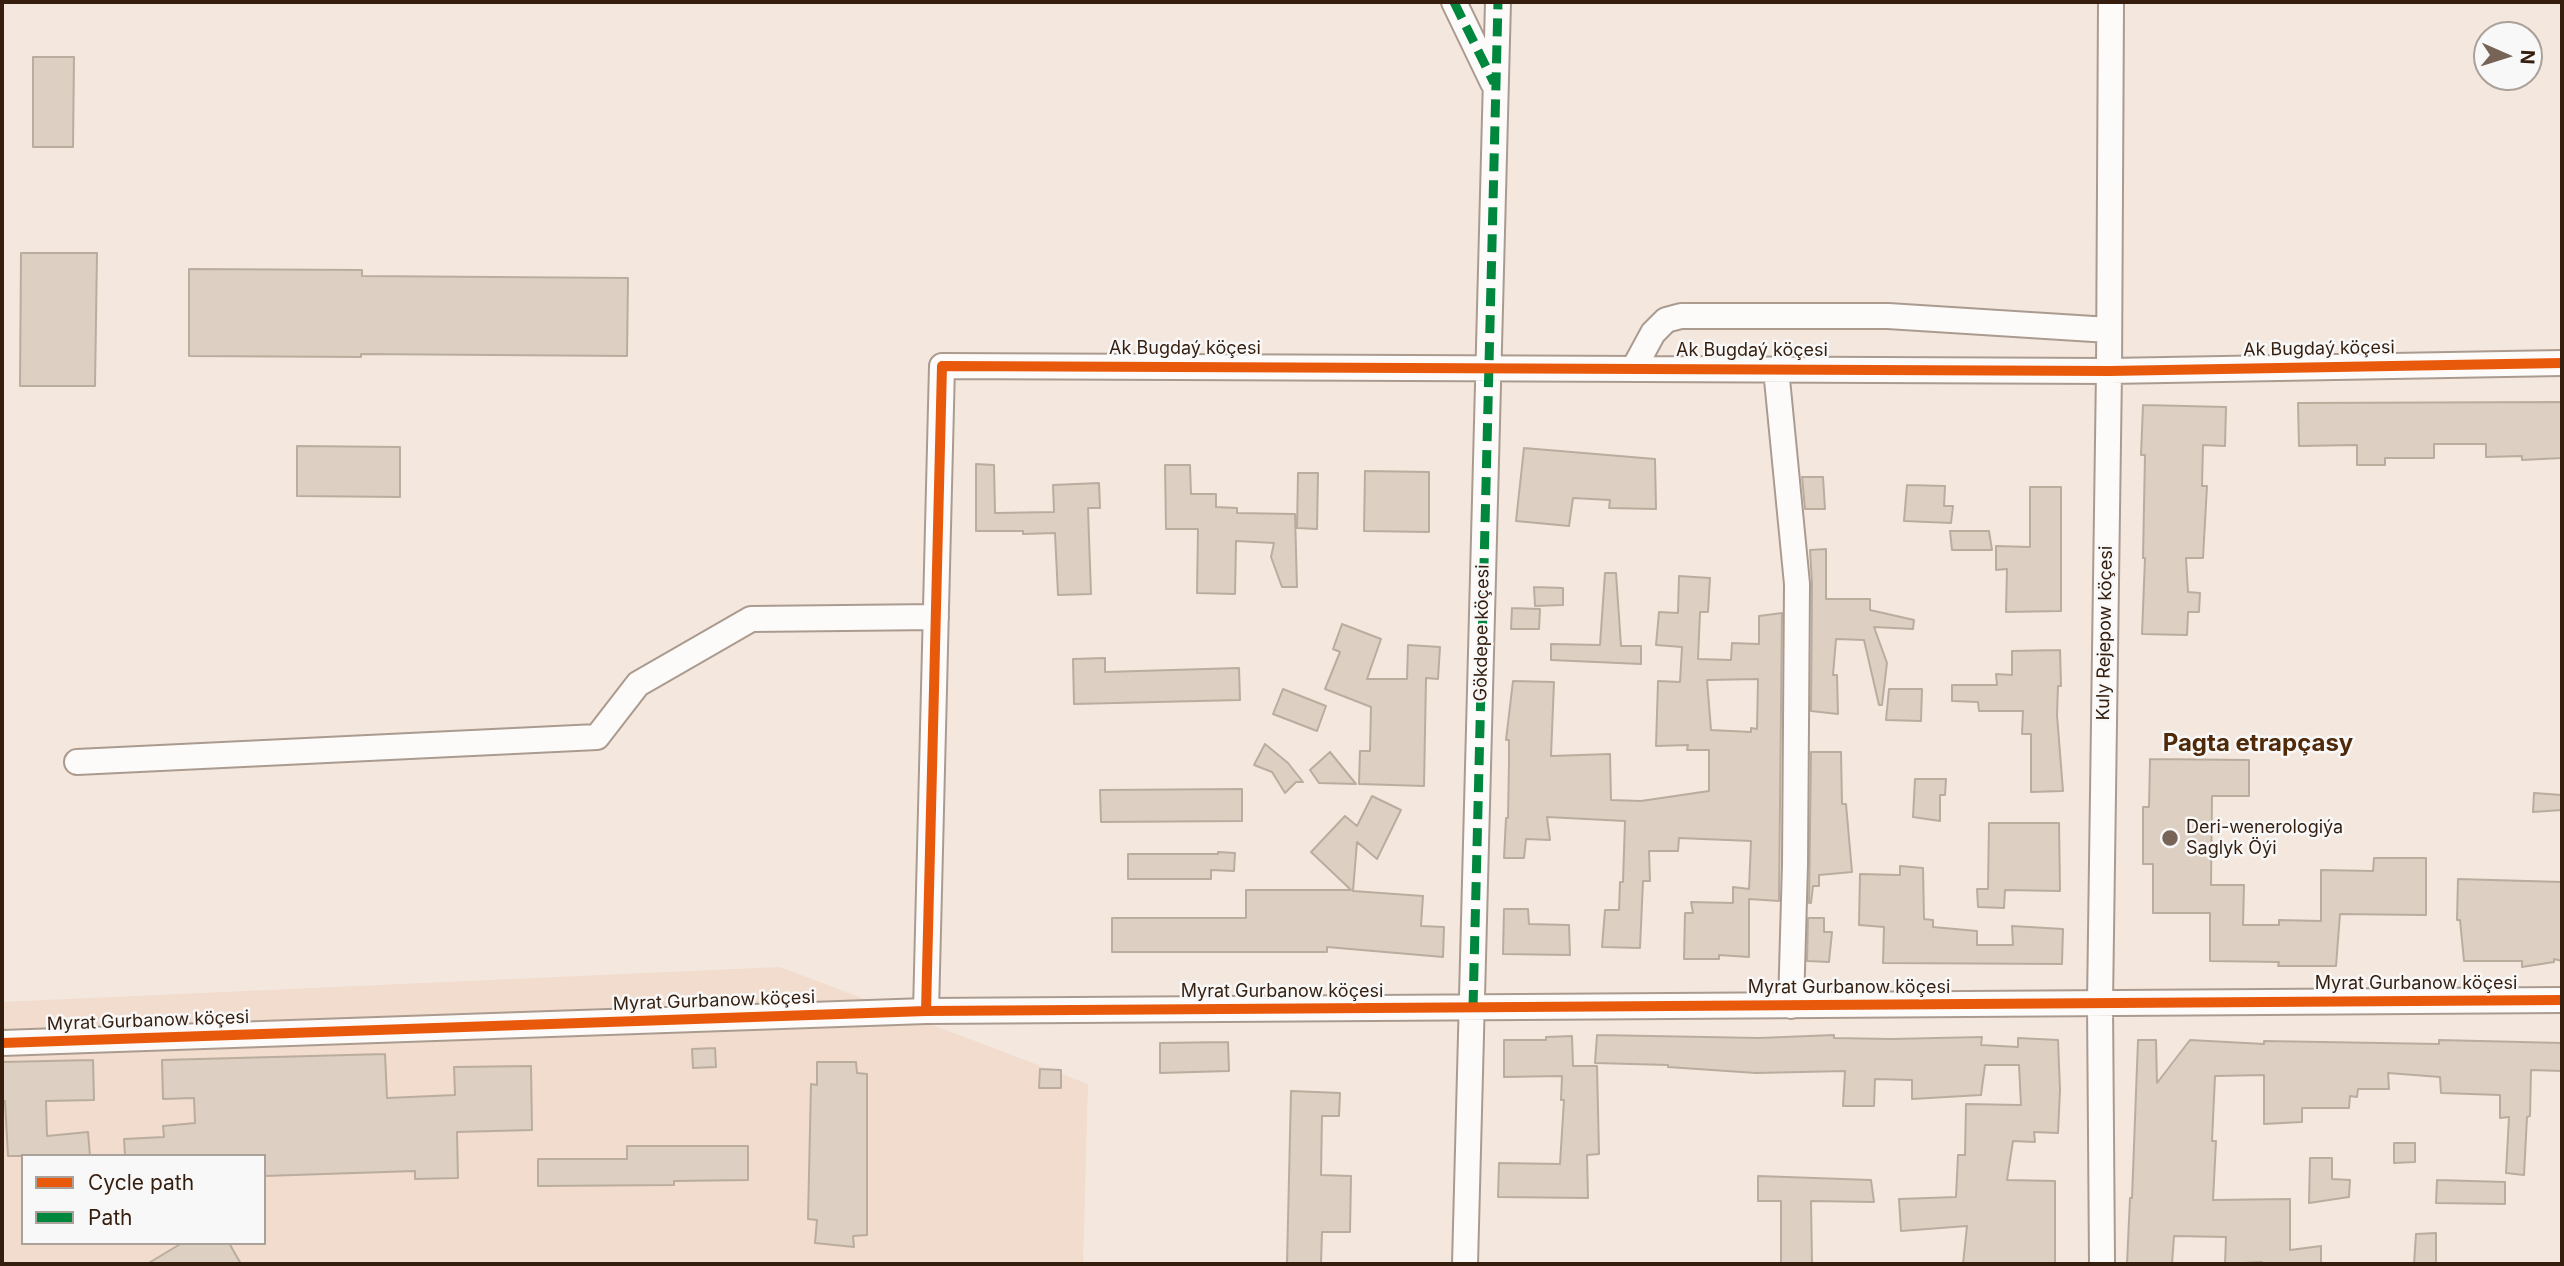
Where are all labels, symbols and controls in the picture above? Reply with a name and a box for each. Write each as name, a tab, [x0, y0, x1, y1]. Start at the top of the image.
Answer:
north arrow	[2473, 21, 2543, 91]
text: N	[2516, 49, 2539, 65]
street label: Ak Bugdaý köçesi	[2243, 337, 2395, 361]
street label: Ak Bugdaý köçesi	[1109, 338, 1261, 360]
street label: Ak Bugdaý köçesi	[1676, 340, 1828, 362]
street label: Kuly Rejepow köçesi	[2093, 546, 2117, 720]
street label: Gökdepe köçesi	[1470, 564, 1494, 702]
district label: Pagta etrapçasy	[2163, 730, 2353, 758]
place label: Deri-wenerologiýa Saglyk Öýi	[2186, 817, 2343, 860]
marker: Deri-wenerologiýa Saglyk Öýi	[2160, 828, 2180, 848]
street label: Myrat Gurbanow köçesi	[2315, 973, 2517, 995]
street label: Myrat Gurbanow köçesi	[1748, 977, 1950, 999]
street label: Myrat Gurbanow köçesi	[1181, 981, 1383, 1003]
street label: Myrat Gurbanow köçesi	[612, 987, 816, 1015]
street label: Myrat Gurbanow köçesi	[46, 1007, 250, 1035]
legend	[21, 1154, 266, 1245]
text: Cycle path	[88, 1170, 194, 1195]
text: Path	[88, 1205, 133, 1230]

